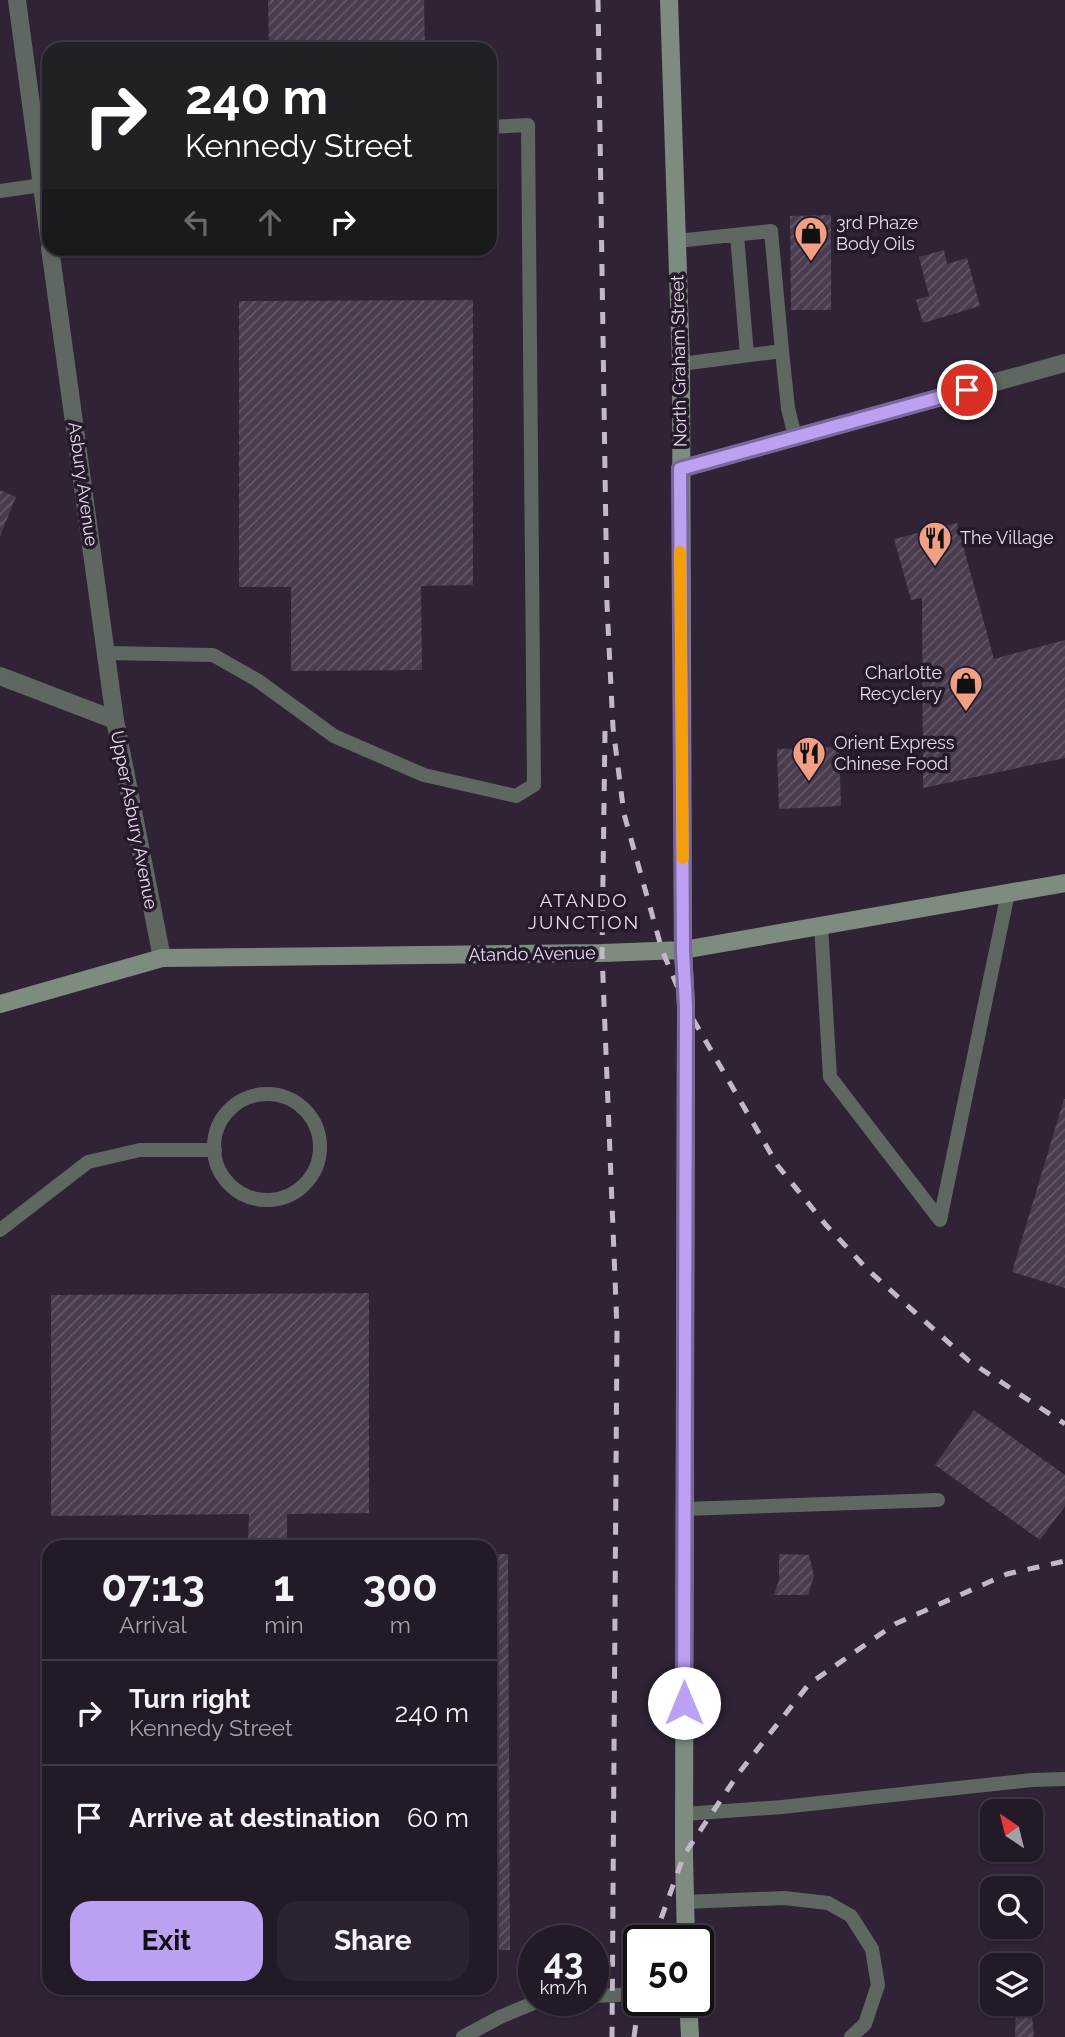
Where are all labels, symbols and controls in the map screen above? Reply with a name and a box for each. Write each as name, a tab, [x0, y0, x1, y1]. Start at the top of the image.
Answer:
text: 240 m	[185, 68, 328, 125]
icon: right	[70, 70, 161, 161]
text: Kennedy Street	[185, 127, 413, 164]
icon: left	[178, 203, 216, 241]
icon: ahead	[251, 203, 289, 241]
icon: right	[324, 203, 362, 241]
place label: 3rd Phaze Body Oils	[836, 212, 919, 254]
shop icon: 3rd Phaze Body Oils	[792, 214, 830, 263]
street label: North Graham Street	[666, 275, 691, 447]
pin	[937, 360, 997, 420]
icon: arrive	[948, 371, 986, 409]
street label: Asbury Avenue	[64, 420, 103, 548]
restaurant icon: The Village	[916, 519, 954, 568]
place label: The Village	[960, 527, 1054, 548]
place label: Charlotte Recyclery	[859, 662, 942, 704]
shop icon: Charlotte Recyclery	[947, 664, 985, 713]
street label: Upper Asbury Avenue	[107, 729, 162, 911]
place label: Orient Express Chinese Food	[834, 732, 955, 774]
restaurant icon: Orient Express Chinese Food	[790, 734, 828, 783]
district label: ATANDO JUNCTION	[528, 889, 640, 933]
street label: Atando Avenue	[468, 942, 596, 965]
text: 07:13	[101, 1562, 205, 1611]
text: 1	[274, 1562, 294, 1611]
text: 300	[363, 1562, 438, 1611]
text: Arrival	[119, 1611, 187, 1638]
text: min	[264, 1611, 304, 1638]
text: m	[390, 1611, 411, 1638]
position arrow	[647, 1666, 721, 1740]
text: Turn right	[129, 1684, 250, 1714]
icon: right	[70, 1694, 108, 1732]
text: 240 m	[395, 1698, 469, 1728]
text: Kennedy Street	[129, 1714, 293, 1741]
icon: arrive	[70, 1799, 108, 1837]
north arrow	[980, 1799, 1043, 1862]
map controls	[980, 1799, 1043, 2016]
text: Arrive at destination	[129, 1803, 380, 1833]
text: 60 m	[407, 1803, 469, 1833]
button: search	[980, 1876, 1043, 1939]
button: Exit	[70, 1901, 263, 1981]
button: Share	[277, 1901, 469, 1981]
speed limit sign: 50	[623, 1925, 714, 2016]
text: 43	[544, 1941, 583, 1982]
button: layers	[980, 1953, 1043, 2016]
text: km/h	[540, 1977, 587, 1998]

